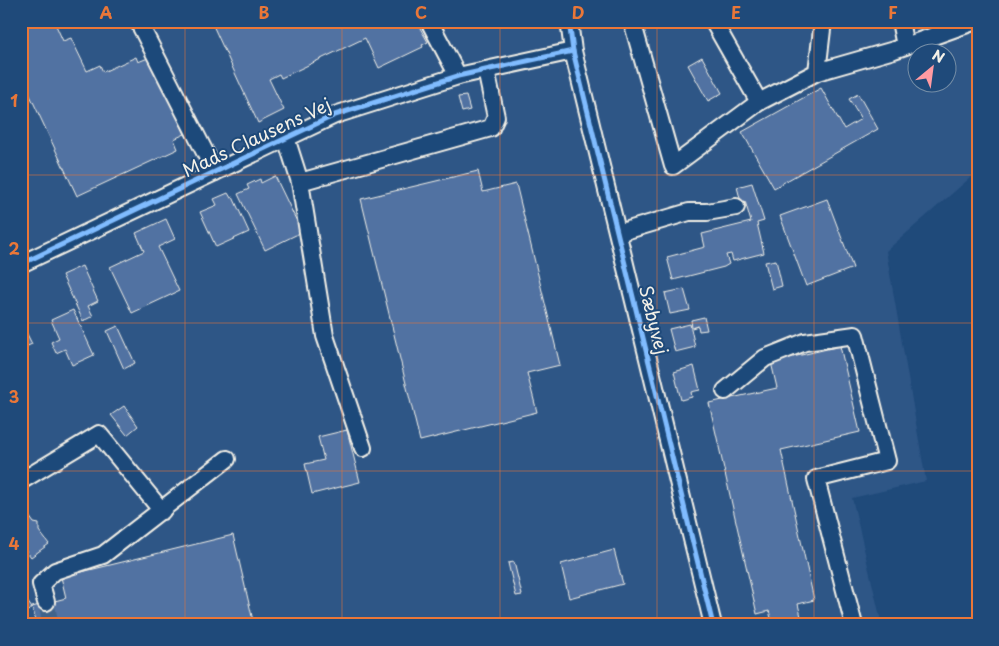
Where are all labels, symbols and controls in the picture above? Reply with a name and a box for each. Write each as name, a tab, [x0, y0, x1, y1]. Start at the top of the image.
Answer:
text: A	[100, 0, 113, 24]
text: B	[259, 0, 270, 24]
text: C	[415, 0, 427, 24]
text: D	[572, 0, 584, 24]
text: E	[731, 0, 741, 24]
text: F	[888, 0, 898, 24]
north arrow	[906, 42, 956, 92]
text: N	[929, 44, 948, 68]
text: 1	[10, 88, 18, 112]
street label: Mads Clausens Vej	[178, 90, 335, 183]
text: 2	[8, 236, 20, 260]
street label: Sæbyvej	[633, 282, 676, 357]
text: 3	[9, 384, 19, 408]
text: 4	[9, 531, 20, 555]

